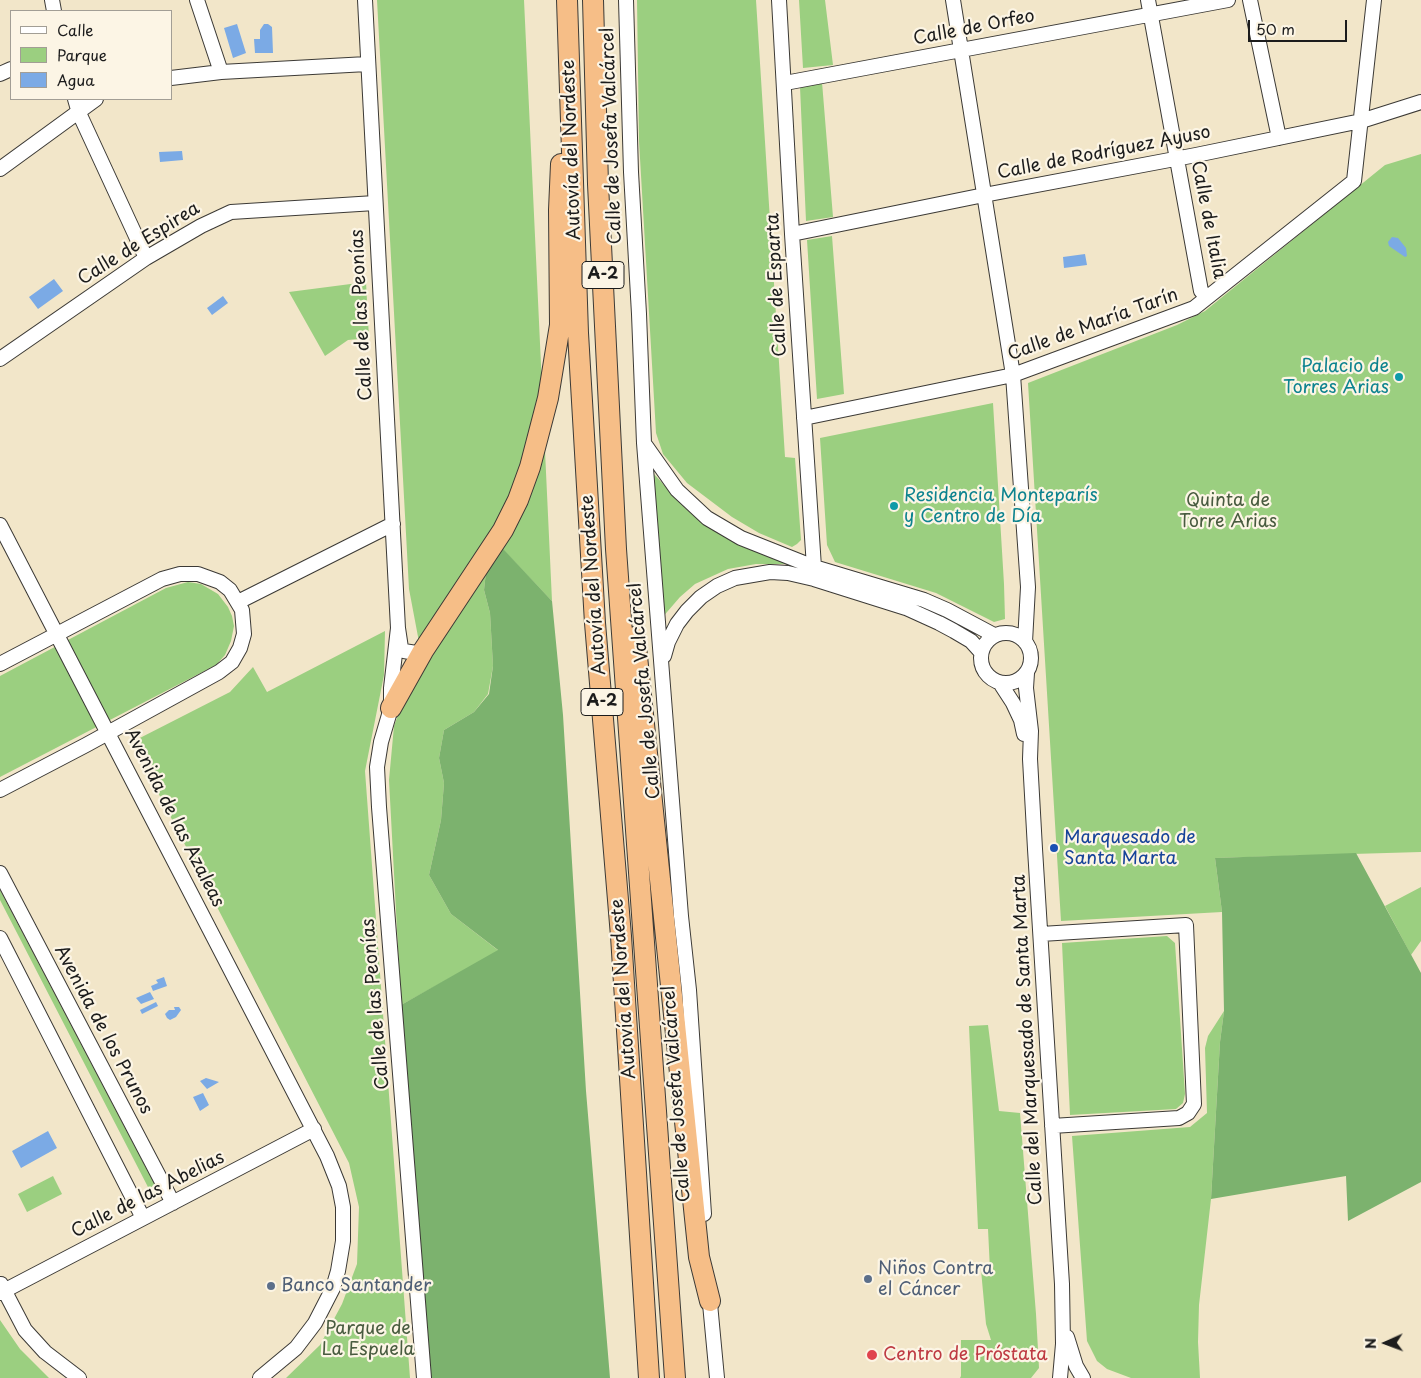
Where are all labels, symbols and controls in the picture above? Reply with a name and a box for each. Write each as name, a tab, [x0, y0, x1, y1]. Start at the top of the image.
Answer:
street label: Calle de Orfeo	[911, 6, 1037, 50]
legend	[10, 10, 172, 100]
scale bar	[1251, 10, 1350, 42]
text: 50 m	[1256, 17, 1295, 40]
text: Calle	[57, 18, 94, 41]
street label: Calle de Josefa Valcárcel	[597, 27, 627, 245]
text: Parque	[57, 43, 107, 66]
street label: Autovía del Nordeste	[558, 59, 586, 241]
text: Agua	[57, 68, 95, 91]
street label: Calle de Rodríguez Ayuso	[995, 122, 1213, 184]
street label: Calle de Italia	[1186, 159, 1230, 281]
street label: Calle de Espirea	[74, 198, 204, 290]
street label: Calle de Esparta	[762, 213, 792, 357]
street label: Calle de las Peonías	[347, 229, 377, 401]
road number: A-2	[582, 262, 624, 288]
street label: Calle de María Tarín	[1005, 284, 1181, 366]
place label: Palacio de Torres Arias	[1283, 356, 1389, 398]
marker: Palacio de Torres Arias	[1393, 371, 1405, 383]
place label: Residencia Monteparís y Centro de Día	[904, 485, 1098, 528]
park label: Quinta de Torre Arias	[1179, 490, 1277, 532]
street label: Autovía del Nordeste	[577, 494, 611, 676]
marker: Residencia Monteparís y Centro de Día	[888, 500, 900, 512]
street label: Calle de Josefa Valcárcel	[625, 582, 665, 800]
road number: A-2	[581, 689, 623, 716]
street label: Avenida de las Azaleas	[119, 725, 229, 911]
place label: Marquesado de Santa Marta	[1064, 827, 1196, 870]
marker: Marquesado de Santa Marta	[1048, 842, 1060, 854]
street label: Calle del Marquesado de Santa Marta	[1009, 874, 1047, 1206]
street label: Autovía del Nordeste	[607, 898, 641, 1080]
street label: Calle de las Peonías	[358, 917, 394, 1091]
street label: Avenida de los Prunos	[49, 942, 157, 1118]
street label: Calle de Josefa Valcárcel	[659, 985, 695, 1203]
street label: Calle de las Abelias	[68, 1147, 228, 1243]
place label: Niños Contra el Cáncer	[878, 1258, 993, 1300]
marker: Niños Contra el Cáncer	[862, 1273, 874, 1285]
place label: Banco Santander	[281, 1275, 431, 1297]
marker: Banco Santander	[265, 1280, 277, 1292]
park label: Parque de La Espuela	[321, 1318, 415, 1360]
north arrow	[1361, 1318, 1411, 1368]
text: N	[1360, 1338, 1381, 1349]
place label: Centro de Próstata	[883, 1344, 1048, 1366]
marker: Centro de Próstata	[865, 1348, 879, 1362]

